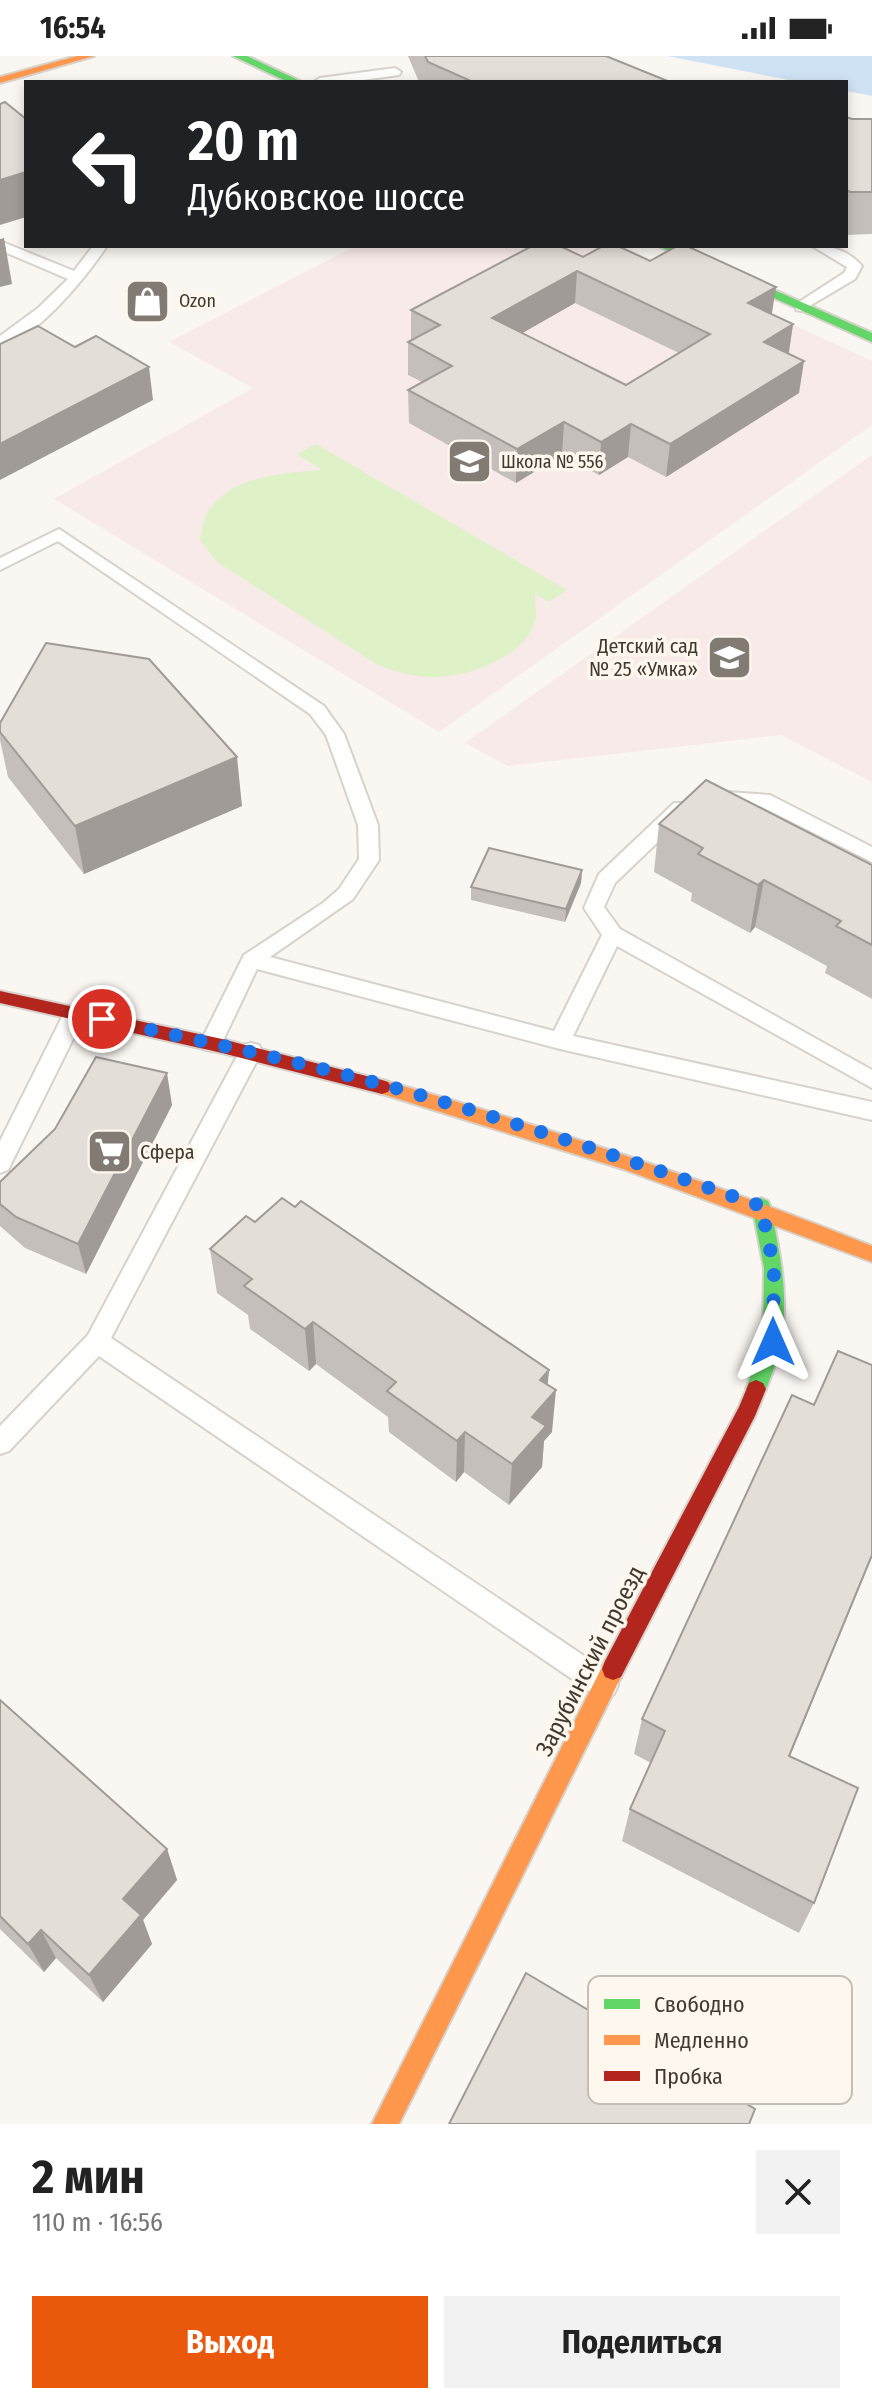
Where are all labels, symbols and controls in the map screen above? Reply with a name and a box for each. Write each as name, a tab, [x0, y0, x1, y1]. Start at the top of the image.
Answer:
text: 16:54	[40, 10, 106, 46]
text: 20 m	[188, 108, 299, 175]
icon: left	[56, 112, 160, 216]
text: Дубковское шоссе	[188, 176, 465, 220]
shop icon: Ozon	[124, 277, 172, 325]
place label: Ozon	[179, 290, 216, 312]
school or university icon: Школа № 556	[446, 438, 494, 486]
place label: Школа № 556	[501, 451, 603, 473]
school or university icon: Детский сад № 25 «Умка»	[705, 633, 753, 681]
place label: Детский сад № 25 «Умка»	[589, 634, 698, 681]
pin	[68, 985, 136, 1053]
icon: arrive	[80, 997, 124, 1041]
supermarket icon: Сфера	[85, 1128, 133, 1176]
place label: Сфера	[140, 1140, 195, 1164]
position arrow	[731, 1300, 815, 1384]
street label: Зарубинский проезд	[530, 1561, 650, 1761]
legend	[588, 1976, 852, 2104]
text: Свободно	[654, 1991, 745, 2018]
text: Медленно	[654, 2027, 749, 2054]
text: Пробка	[654, 2063, 723, 2090]
text: 2 мин	[32, 2148, 145, 2206]
button: close	[756, 2150, 840, 2234]
text: 110 m · 16:56	[32, 2207, 163, 2238]
button: Выход	[32, 2296, 428, 2388]
button: Поделиться	[444, 2296, 840, 2388]

